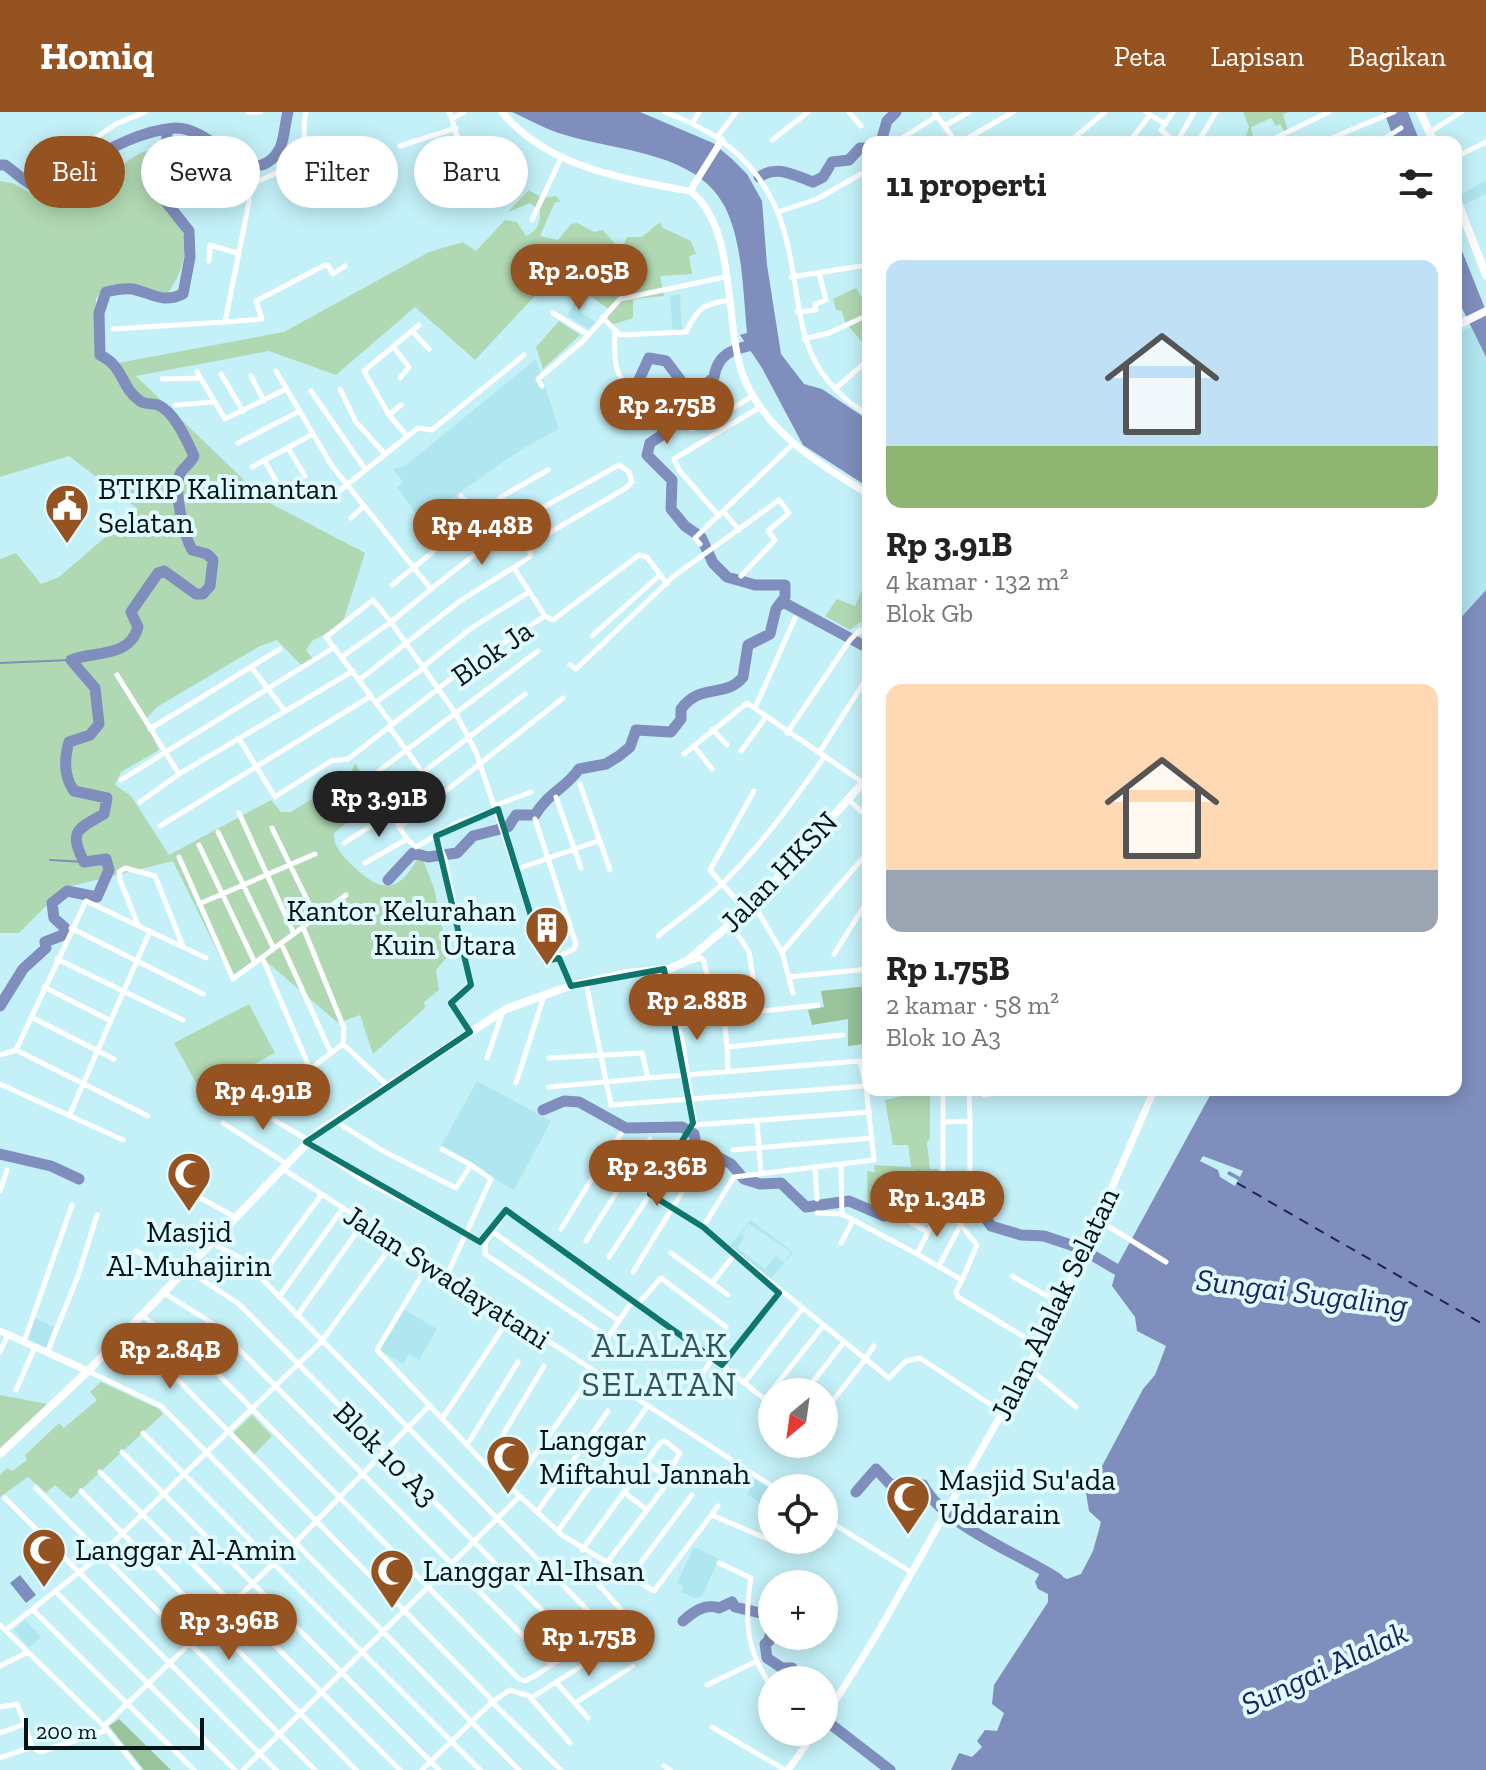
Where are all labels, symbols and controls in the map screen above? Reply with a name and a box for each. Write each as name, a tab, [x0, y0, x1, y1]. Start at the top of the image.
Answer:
text: Homiq	[40, 33, 154, 79]
text: Peta	[1114, 40, 1166, 73]
text: Lapisan	[1210, 40, 1304, 73]
text: Bagikan	[1348, 40, 1446, 73]
chip: Beli	[24, 136, 125, 208]
chip: Sewa	[141, 136, 260, 208]
chip: Filter	[276, 136, 398, 208]
chip: Baru	[414, 136, 528, 208]
icon: filters	[1394, 162, 1438, 206]
text: 11 properti	[886, 164, 1047, 205]
pin: Rp 2.05B	[496, 244, 662, 312]
text: Rp 2.05B	[529, 254, 629, 286]
icon: home	[1090, 312, 1234, 456]
pin: Rp 2.75B	[584, 378, 750, 446]
text: Rp 2.75B	[618, 388, 716, 420]
place label: BTIKP Kalimantan Selatan	[98, 471, 338, 541]
public building icon: BTIKP Kalimantan Selatan	[43, 482, 91, 545]
pin: Rp 4.48B	[399, 499, 565, 567]
text: Rp 4.48B	[431, 509, 533, 541]
text: Rp 3.91B	[886, 524, 1012, 565]
text: 4 kamar · 132 m²	[886, 565, 1068, 597]
text: Blok Gb	[886, 597, 973, 629]
street label: Blok Ja	[445, 612, 539, 694]
icon: home	[1090, 736, 1234, 880]
pin: Rp 3.91B	[296, 771, 462, 839]
text: Rp 3.91B	[331, 781, 427, 813]
street label: Jalan HKSN	[713, 804, 845, 940]
place label: Kantor Kelurahan Kuin Utara	[286, 893, 516, 963]
building icon: Kantor Kelurahan Kuin Utara	[523, 904, 571, 967]
text: Rp 1.75B	[886, 948, 1010, 989]
pin: Rp 2.88B	[614, 974, 780, 1042]
text: Rp 2.88B	[647, 984, 747, 1016]
text: 2 kamar · 58 m²	[886, 989, 1059, 1021]
text: Blok 10 A3	[886, 1021, 1001, 1053]
pin: Rp 4.91B	[180, 1064, 346, 1132]
text: Rp 4.91B	[214, 1074, 312, 1106]
pin: Rp 2.36B	[574, 1140, 740, 1208]
mosque icon: Masjid Al-Muhajirin	[165, 1150, 213, 1213]
text: Rp 2.36B	[607, 1150, 707, 1182]
pin: Rp 1.34B	[854, 1171, 1020, 1239]
text: Rp 1.34B	[888, 1181, 986, 1213]
street label: Jalan Alalak Selatan	[983, 1181, 1127, 1427]
street label: Jalan Swadayatani	[337, 1197, 557, 1357]
place label: Masjid Al-Muhajirin	[107, 1214, 271, 1284]
water label: Sungai Sugaling	[1194, 1260, 1411, 1324]
pin: Rp 2.84B	[87, 1323, 253, 1391]
district label: ALALAK SELATAN	[581, 1325, 739, 1405]
text: Rp 2.84B	[119, 1333, 221, 1365]
north arrow	[758, 1378, 838, 1458]
map controls	[758, 1378, 838, 1746]
street label: Blok 10 A3	[326, 1394, 446, 1514]
place label: Langgar Miftahul Jannah	[539, 1422, 750, 1492]
mosque icon: Langgar Miftahul Jannah	[484, 1433, 532, 1496]
place label: Masjid Su'ada Uddarain	[939, 1462, 1116, 1532]
mosque icon: Masjid Su'ada Uddarain	[884, 1473, 932, 1536]
button: locate	[758, 1474, 838, 1554]
mosque icon: Langgar Al-Amin	[20, 1526, 68, 1589]
place label: Langgar Al-Amin	[75, 1532, 296, 1568]
mosque icon: Langgar Al-Ihsan	[368, 1547, 416, 1610]
place label: Langgar Al-Ihsan	[423, 1553, 644, 1589]
button: +	[758, 1570, 838, 1650]
pin: Rp 3.96B	[146, 1594, 312, 1662]
text: Rp 3.96B	[179, 1604, 279, 1636]
pin: Rp 1.75B	[506, 1610, 672, 1678]
water label: Sungai Alalak	[1235, 1613, 1413, 1723]
text: Rp 1.75B	[542, 1620, 636, 1652]
button: −	[758, 1666, 838, 1746]
scale bar	[24, 1714, 204, 1750]
text: 200 m	[36, 1718, 97, 1745]

